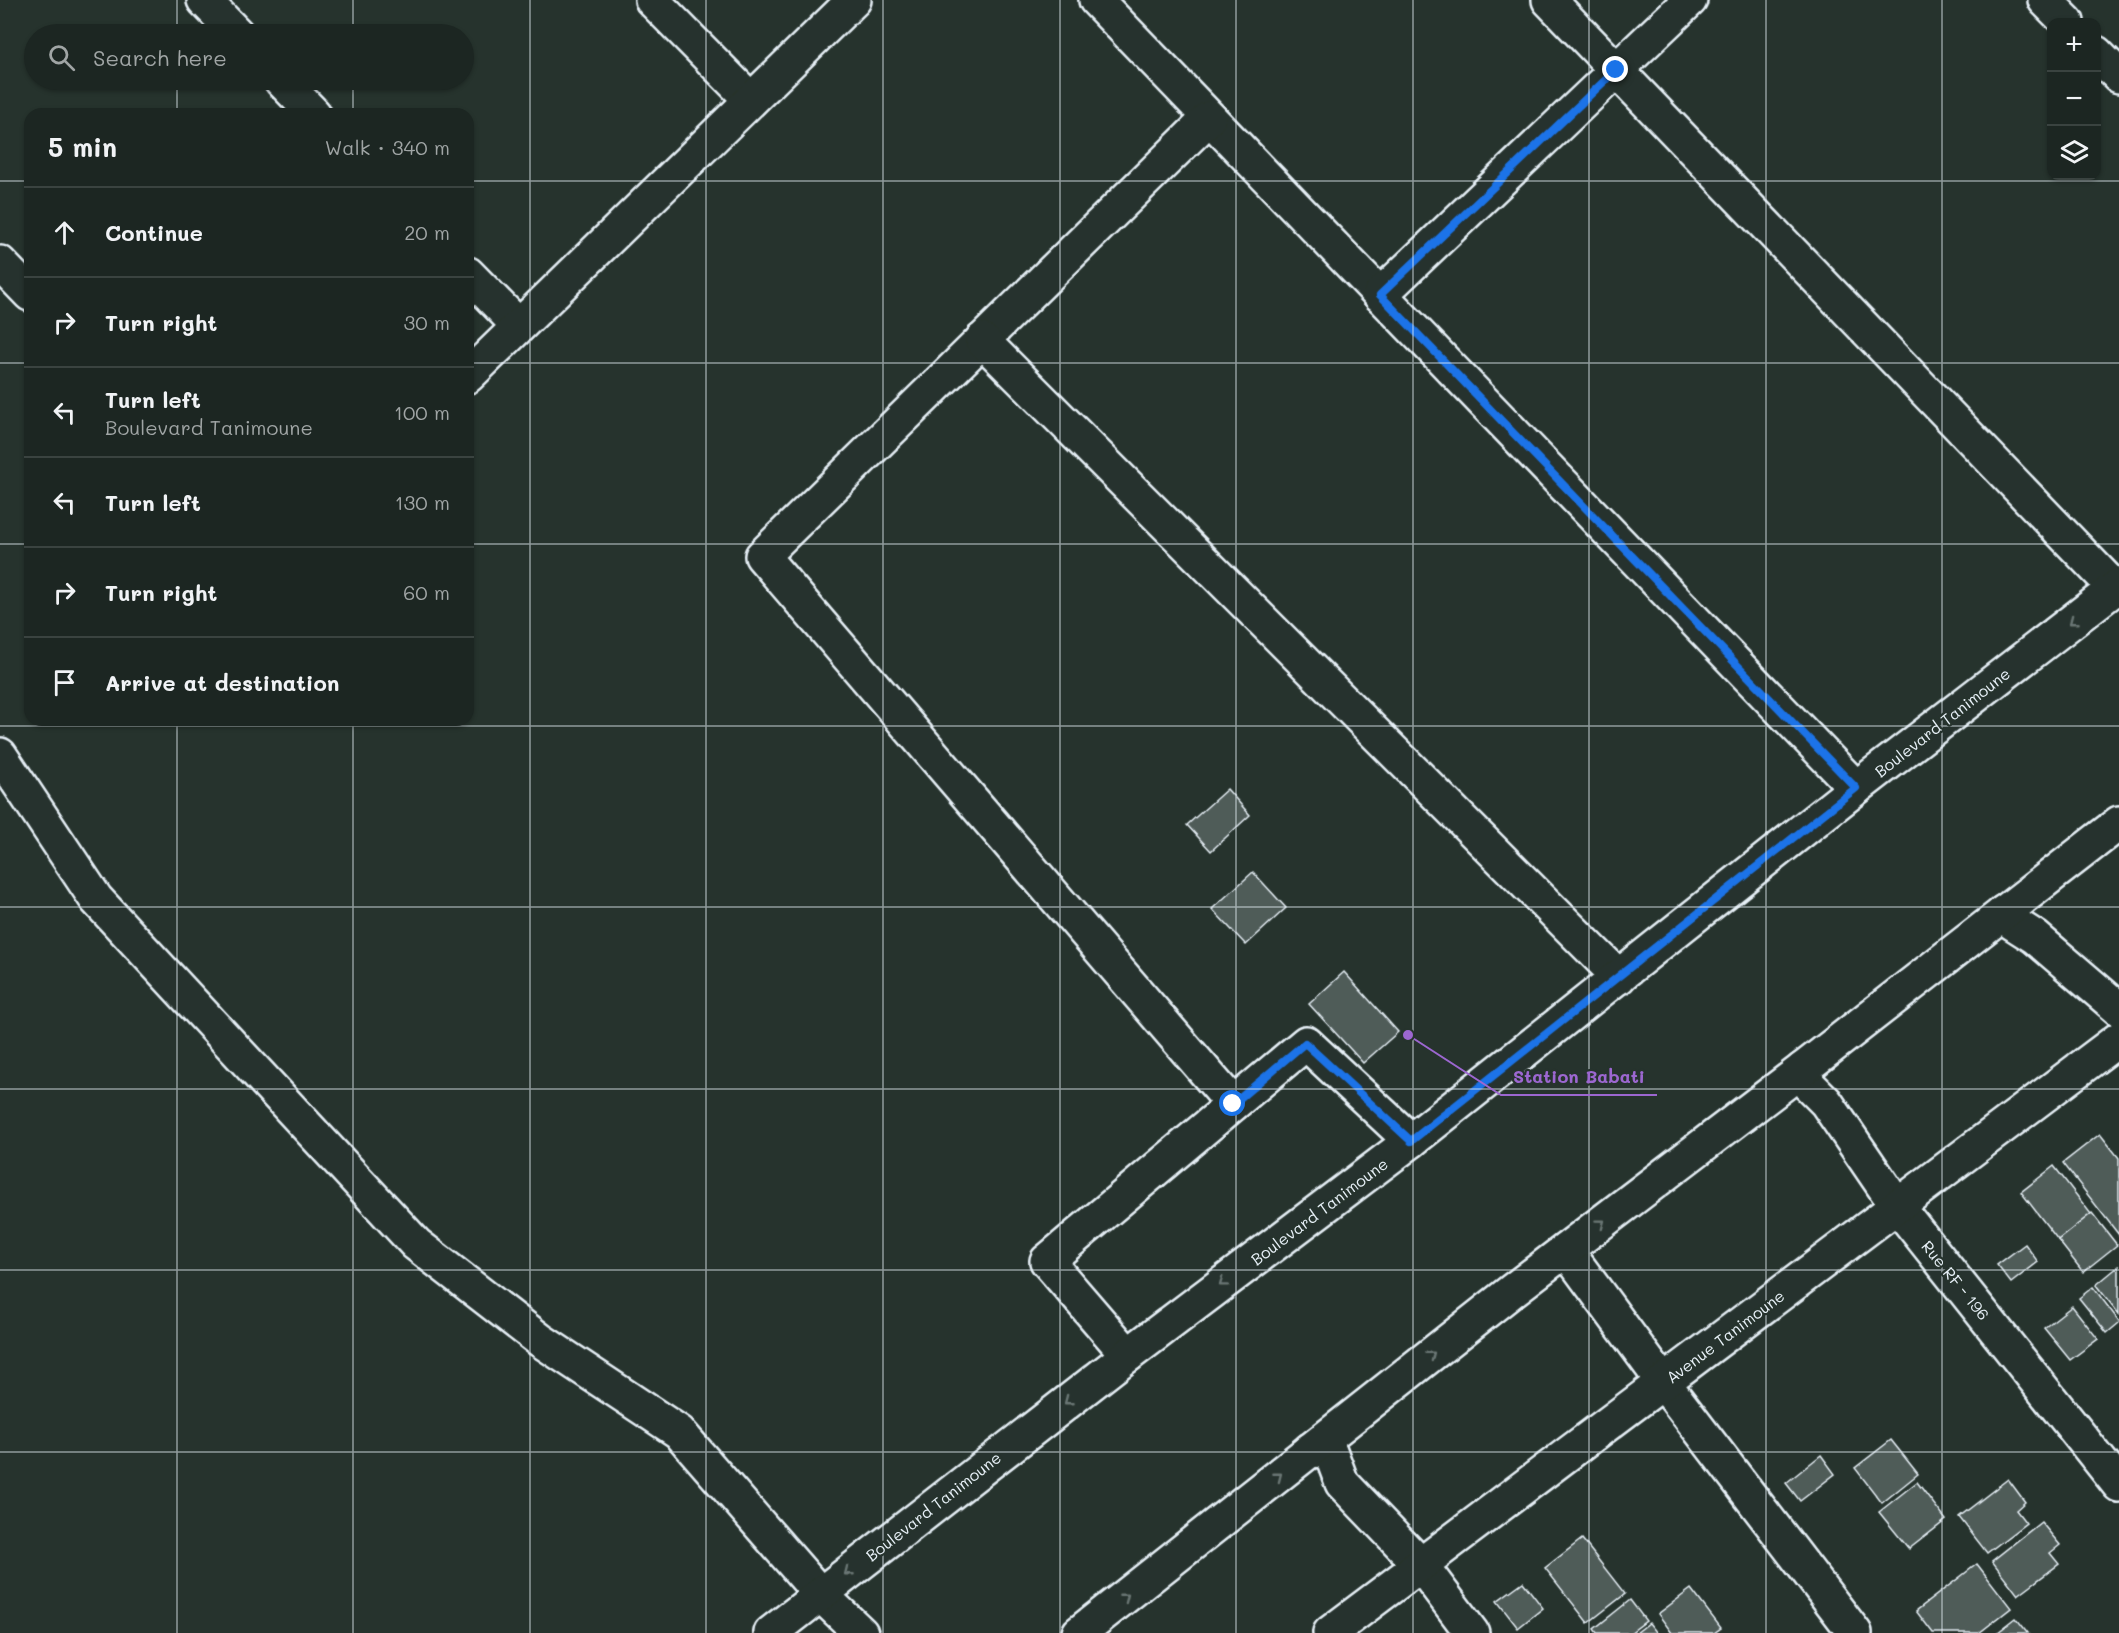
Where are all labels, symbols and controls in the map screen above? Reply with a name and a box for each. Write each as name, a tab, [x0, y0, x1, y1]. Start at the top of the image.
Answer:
map controls	[2047, 18, 2101, 180]
button: +	[2047, 18, 2101, 72]
search box	[24, 24, 474, 90]
icon: search	[45, 41, 78, 74]
text: Search here	[93, 43, 227, 72]
route end	[1602, 56, 1628, 82]
button: −	[2047, 72, 2101, 126]
button: layers	[2047, 126, 2101, 180]
text: 5 min	[48, 130, 117, 164]
text: Walk · 340 m	[325, 134, 450, 160]
icon: ahead	[48, 216, 81, 249]
text: Continue	[105, 218, 203, 247]
text: 20 m	[404, 219, 450, 245]
icon: right	[48, 306, 81, 339]
text: Turn right	[105, 308, 217, 337]
text: 30 m	[404, 309, 450, 335]
text: Turn left	[105, 385, 201, 414]
icon: left	[48, 396, 81, 429]
text: 100 m	[394, 399, 450, 425]
text: Boulevard Tanimoune	[105, 414, 313, 440]
icon: left	[48, 486, 81, 519]
text: Turn left	[105, 488, 201, 517]
text: 130 m	[395, 489, 450, 515]
icon: right	[48, 576, 81, 609]
text: Turn right	[105, 578, 217, 607]
text: 60 m	[403, 579, 450, 605]
one-way arrow	[2068, 613, 2079, 624]
street label: Boulevard Tanimoune	[1870, 663, 2014, 781]
icon: arrive	[48, 666, 81, 699]
text: Arrive at destination	[105, 668, 340, 697]
callout: Station Babati	[1501, 1059, 1657, 1095]
text: Station Babati	[1513, 1064, 1645, 1088]
route start	[1219, 1090, 1245, 1116]
street label: Boulevard Tanimoune	[1246, 1153, 1392, 1269]
one-way arrow	[1595, 1219, 1606, 1230]
street label: Rue RF - 196	[1917, 1236, 1995, 1324]
one-way arrow	[1219, 1276, 1230, 1287]
street label: Avenue Tanimoune	[1662, 1285, 1788, 1387]
one-way arrow	[1424, 1351, 1435, 1362]
one-way arrow	[1064, 1394, 1075, 1405]
street label: Boulevard Tanimoune	[861, 1447, 1005, 1565]
one-way arrow	[1271, 1472, 1282, 1483]
one-way arrow	[844, 1565, 855, 1576]
one-way arrow	[1118, 1593, 1129, 1604]

